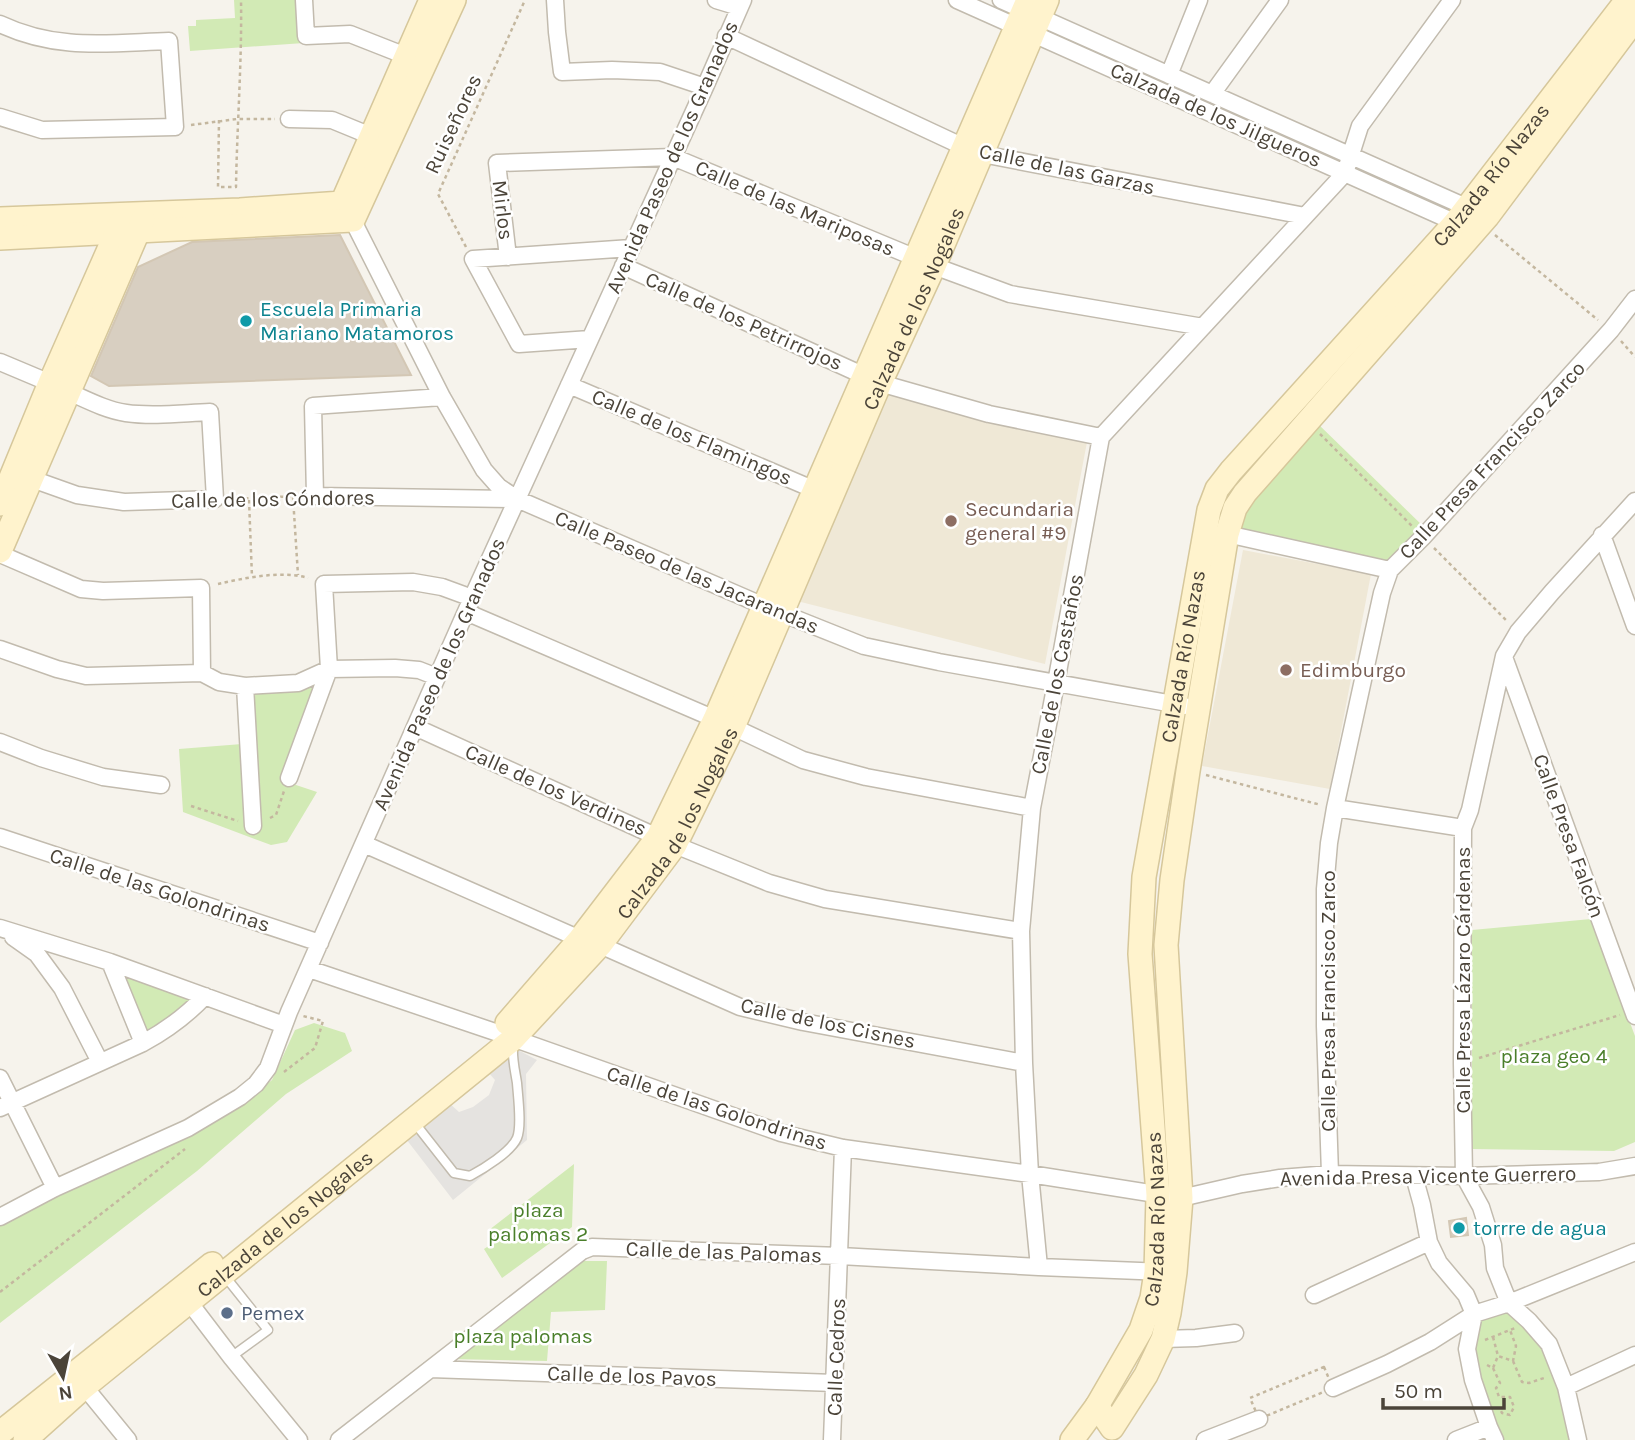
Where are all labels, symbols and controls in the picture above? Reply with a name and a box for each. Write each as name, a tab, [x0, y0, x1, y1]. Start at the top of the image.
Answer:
street label: Avenida Paseo de los Granados	[601, 17, 743, 297]
street label: Calzada de los Jilgueros	[1107, 58, 1325, 172]
street label: Ruiseñores	[419, 70, 487, 178]
street label: Calzada Río Nazas	[1428, 99, 1555, 252]
street label: Calle de las Garzas	[977, 139, 1157, 199]
street label: Calle de las Mariposas	[692, 155, 898, 261]
street label: Mirlos	[487, 179, 519, 241]
street label: Calzada de los Nogales	[858, 204, 970, 414]
street label: Calle de los Petrirrojos	[642, 267, 846, 375]
place label: Escuela Primaria Mariano Matamoros	[260, 297, 454, 345]
marker: Escuela Primaria Mariano Matamoros	[238, 313, 254, 329]
street label: Calle Presa Francisco Zarco	[1394, 356, 1590, 564]
street label: Calle de los Flamingos	[588, 384, 796, 490]
street label: Calle de los Cóndores	[171, 485, 375, 513]
place label: Secundaria general #9	[965, 497, 1074, 545]
street label: Calle Paseo de las Jacarandas	[551, 505, 823, 639]
marker: Secundaria general #9	[943, 513, 959, 529]
street label: Avenida Paseo de los Granados	[368, 534, 510, 814]
street label: Calzada Río Nazas	[1156, 568, 1210, 745]
street label: Calle de los Castaños	[1026, 572, 1088, 776]
place label: Edimburgo	[1300, 658, 1406, 682]
marker: Edimburgo	[1278, 662, 1294, 678]
street label: Calzada de los Nogales	[612, 723, 743, 924]
street label: Calle de los Verdines	[461, 739, 651, 841]
street label: Calle Presa Falcón	[1528, 751, 1610, 921]
street label: Calle de las Golondrinas	[47, 843, 273, 937]
street label: Calle Presa Lázaro Cárdenas	[1451, 846, 1475, 1114]
street label: Calle Presa Francisco Zarco	[1316, 870, 1340, 1132]
street label: Calle de los Cisnes	[738, 993, 918, 1053]
park label: plaza geo 4	[1500, 1044, 1608, 1068]
street label: Calle de las Golondrinas	[604, 1061, 830, 1155]
street label: Calzada Río Nazas	[1138, 1131, 1170, 1310]
street label: Calzada de los Nogales	[192, 1146, 378, 1303]
street label: Avenida Presa Vicente Guerrero	[1280, 1161, 1576, 1191]
park label: plaza palomas 2	[488, 1198, 588, 1246]
place label: torrre de agua	[1473, 1216, 1607, 1240]
marker: torrre de agua	[1451, 1220, 1467, 1236]
street label: Calle de las Palomas	[625, 1237, 823, 1267]
street label: Calle Cedros	[822, 1298, 850, 1416]
place label: Pemex	[241, 1301, 305, 1325]
marker: Pemex	[219, 1305, 235, 1321]
park label: plaza palomas	[453, 1324, 593, 1348]
north arrow	[28, 1342, 98, 1412]
street label: Calle de los Pavos	[547, 1361, 717, 1391]
scale bar	[1383, 1366, 1504, 1410]
text: 50 m	[1394, 1379, 1443, 1403]
text: N	[57, 1381, 74, 1405]

